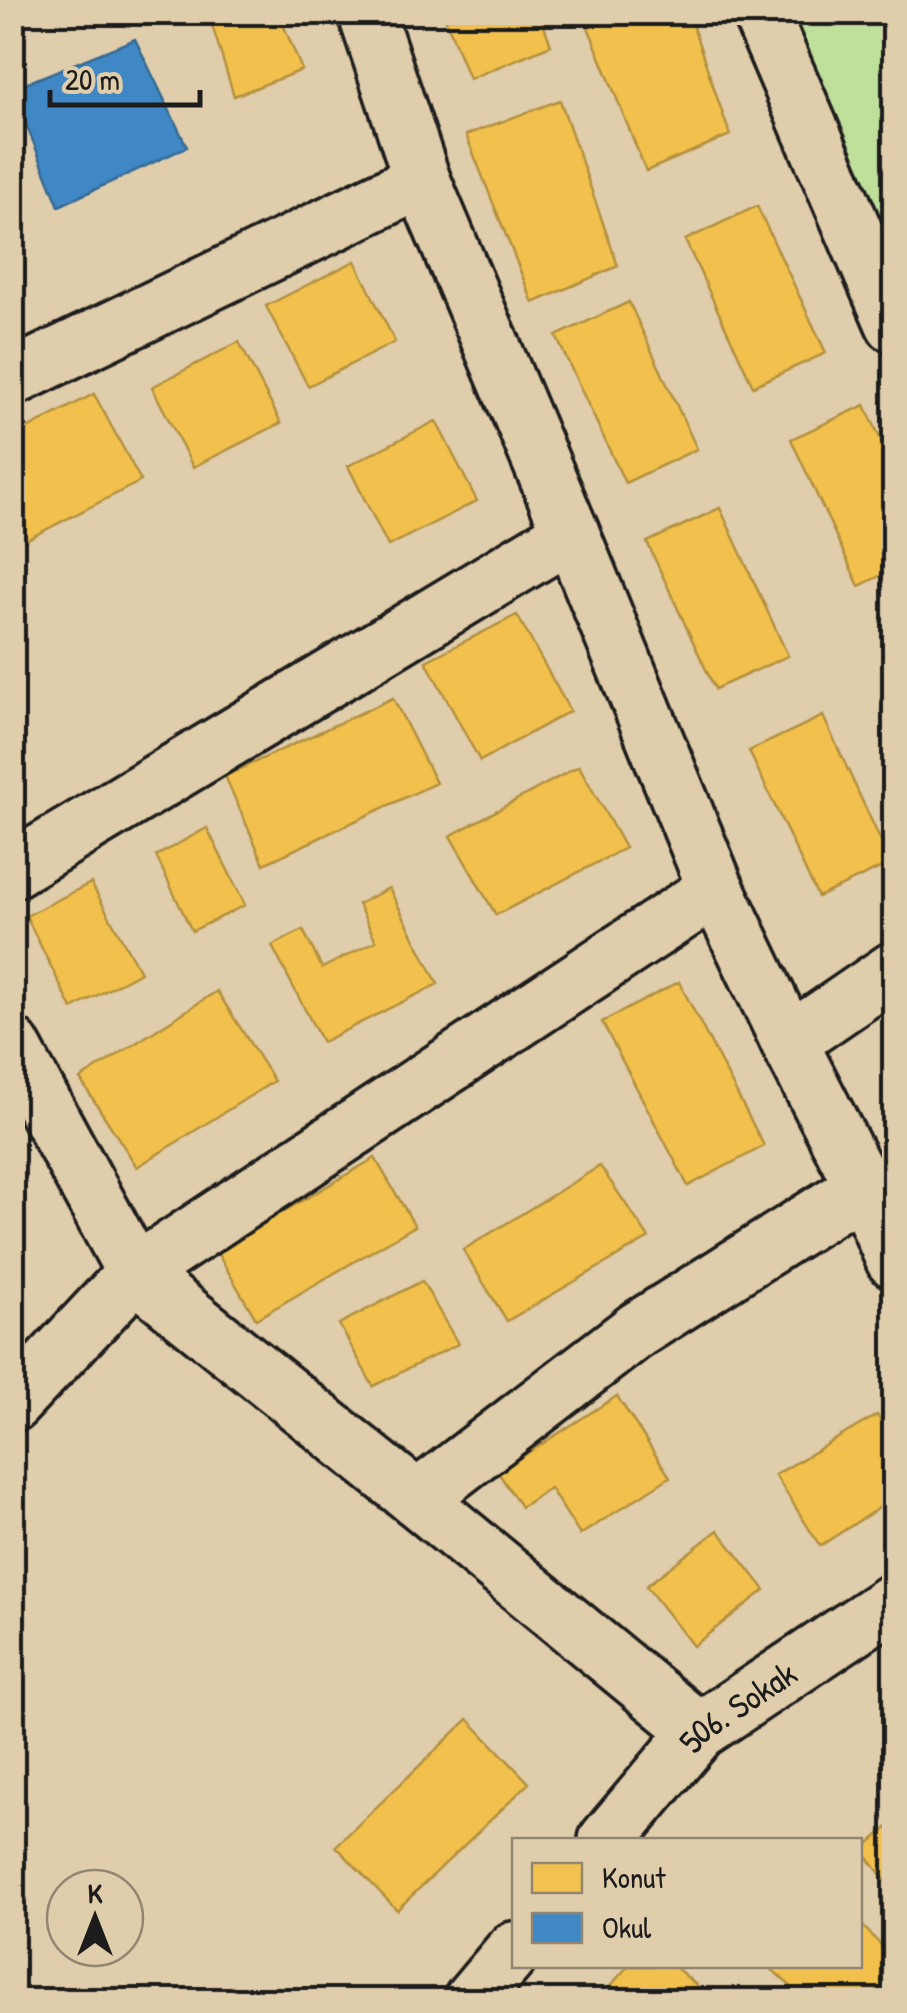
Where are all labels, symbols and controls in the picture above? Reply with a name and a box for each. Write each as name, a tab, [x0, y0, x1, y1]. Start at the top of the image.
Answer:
scale bar	[50, 45, 200, 107]
text: 20 m	[65, 59, 120, 99]
street label: 506. Sokak	[667, 1649, 805, 1762]
legend	[512, 1838, 862, 1968]
text: Konut	[602, 1857, 666, 1897]
north arrow	[45, 1868, 145, 1968]
text: K	[88, 1874, 103, 1912]
text: Okul	[602, 1907, 651, 1947]

